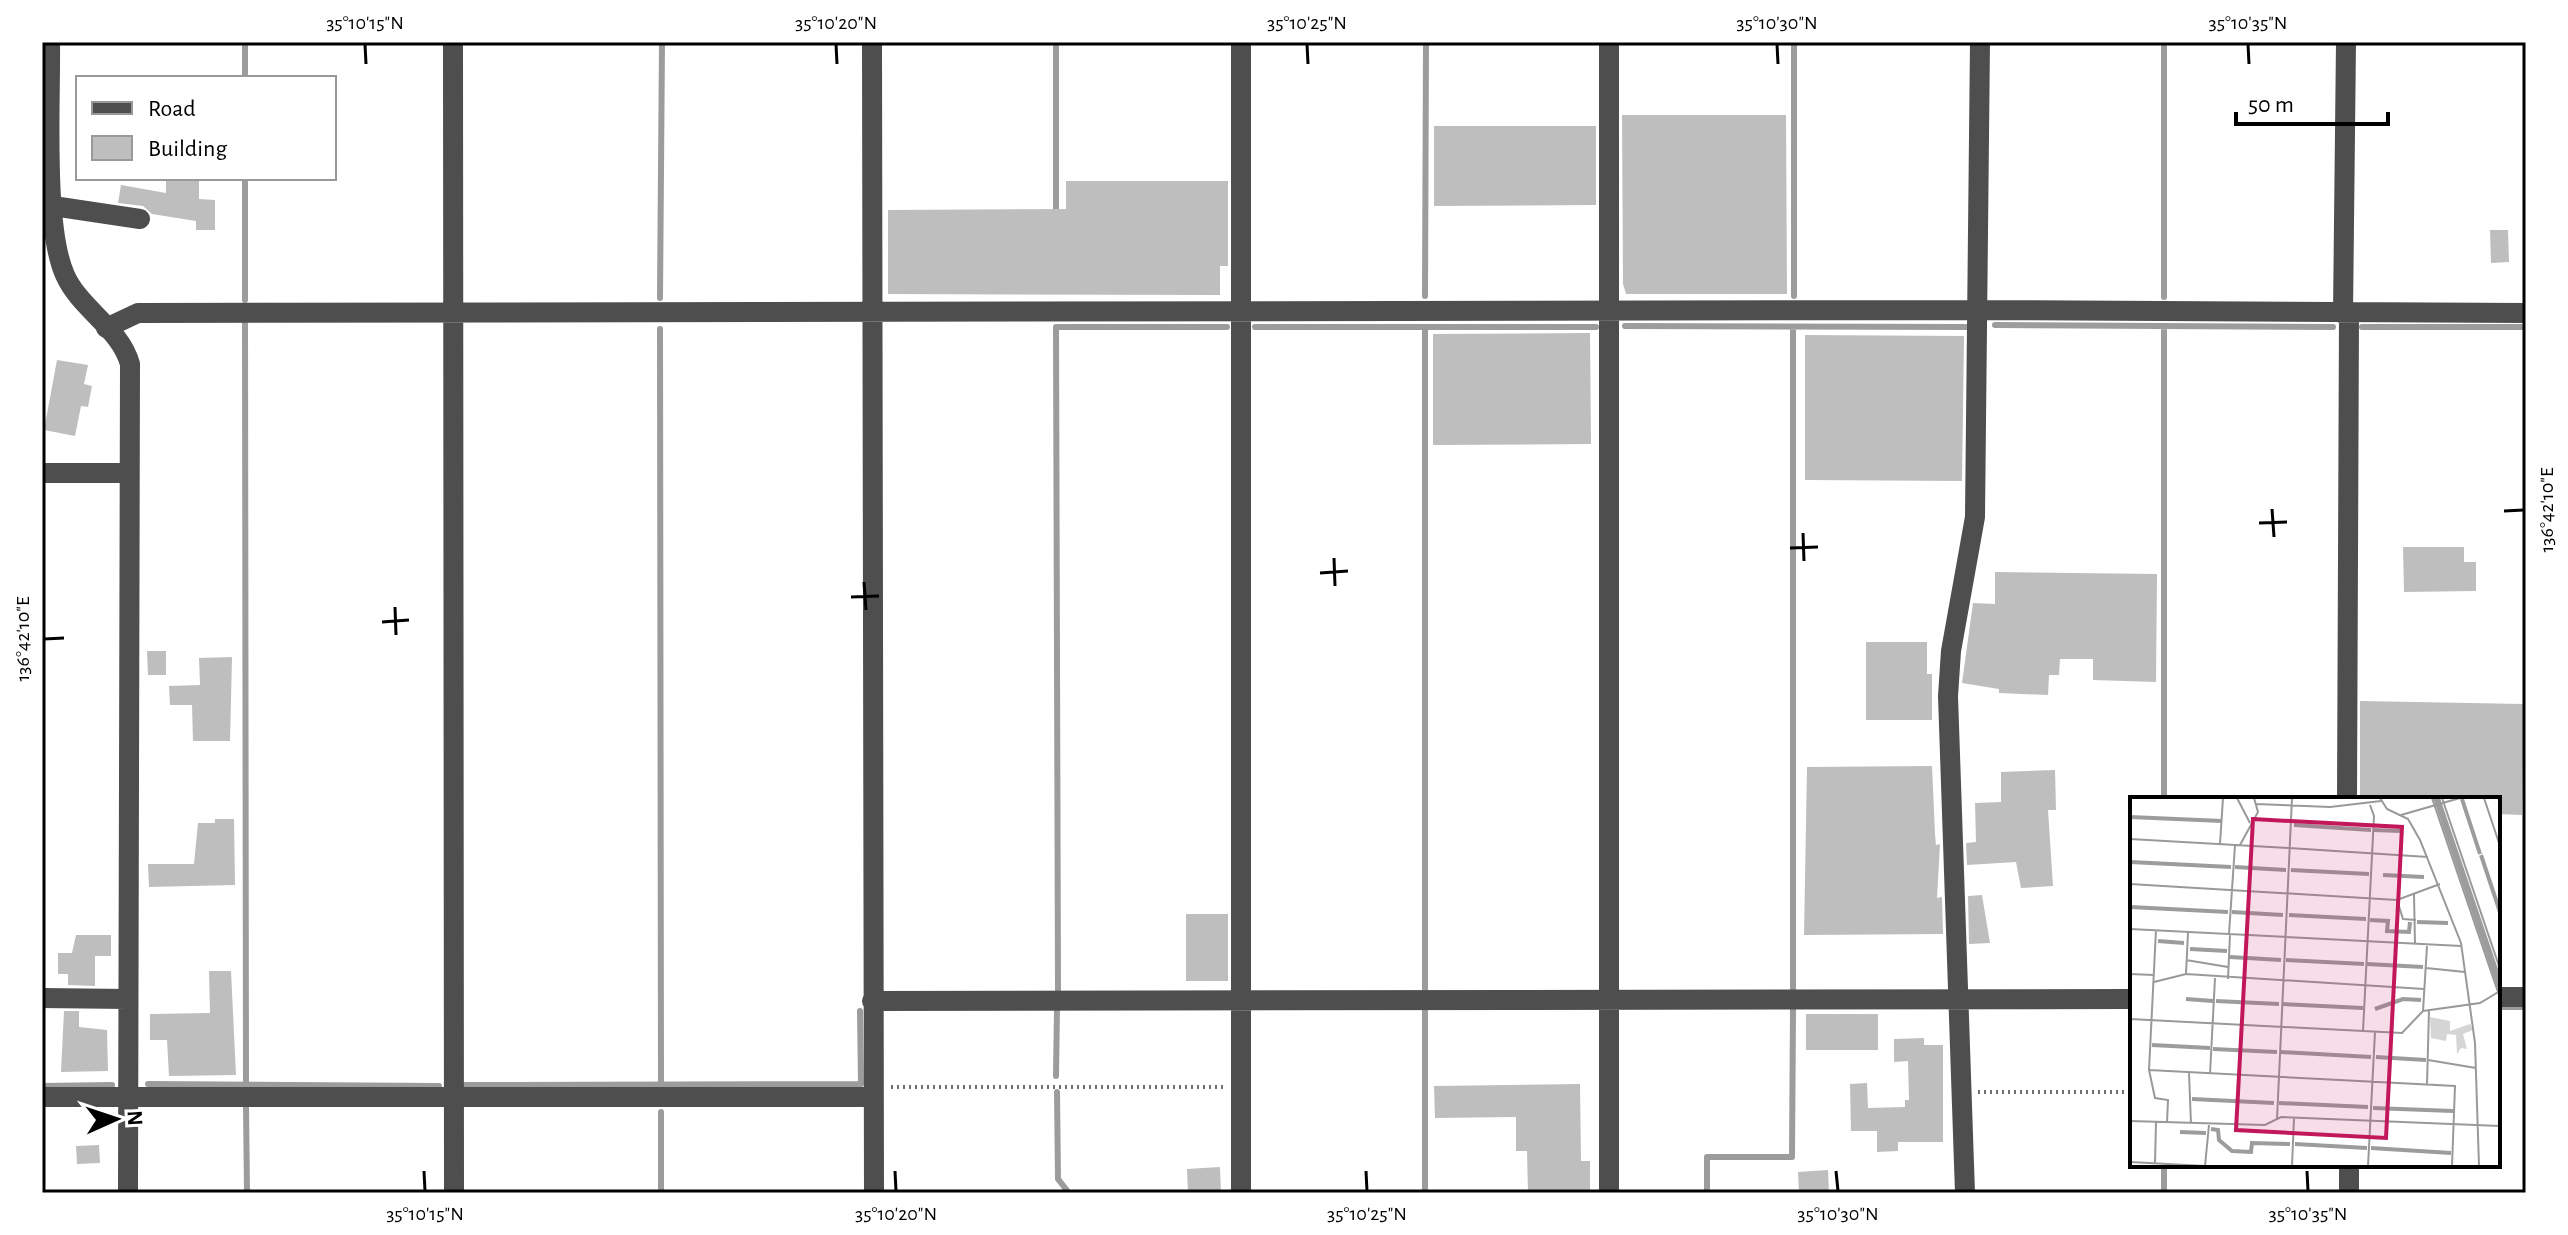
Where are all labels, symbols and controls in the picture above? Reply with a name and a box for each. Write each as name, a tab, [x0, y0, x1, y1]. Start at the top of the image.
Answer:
text: 35°10'15"N	[326, 13, 404, 33]
text: 35°10'20"N	[795, 13, 877, 33]
text: 35°10'25"N	[1267, 13, 1347, 33]
text: 35°10'30"N	[1736, 13, 1818, 33]
text: 35°10'35"N	[2208, 13, 2288, 33]
legend	[76, 76, 336, 180]
scale bar	[2236, 76, 2388, 126]
text: 50 m	[2248, 93, 2294, 117]
text: Road	[148, 97, 196, 121]
text: Building	[148, 137, 227, 161]
text: 136°42'10"E	[2537, 467, 2557, 553]
text: 136°42'10"E	[13, 596, 33, 682]
inset map	[2130, 797, 2500, 1167]
north arrow	[76, 1079, 156, 1159]
text: N	[124, 1110, 146, 1126]
text: 35°10'15"N	[386, 1204, 464, 1224]
text: 35°10'20"N	[855, 1204, 937, 1224]
text: 35°10'25"N	[1327, 1204, 1407, 1224]
text: 35°10'30"N	[1797, 1204, 1879, 1224]
text: 35°10'35"N	[2268, 1204, 2348, 1224]

